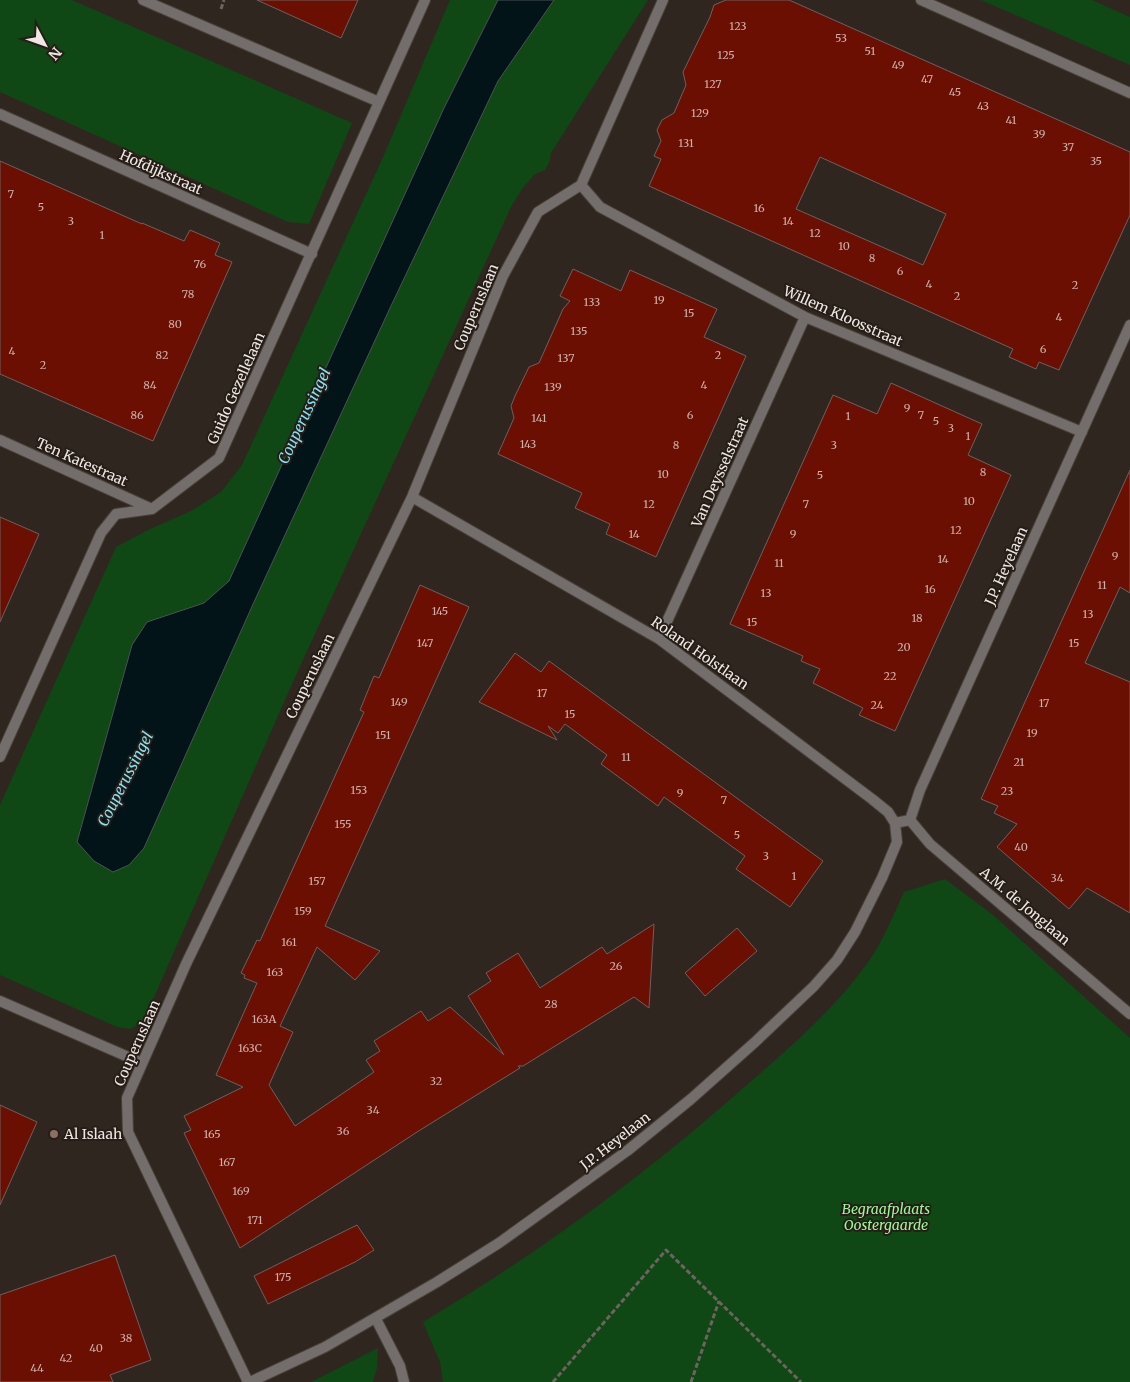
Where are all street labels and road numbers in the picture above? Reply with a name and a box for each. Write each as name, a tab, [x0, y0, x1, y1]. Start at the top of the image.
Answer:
street label: Hofdijkstraat	[117, 146, 206, 198]
street label: Couperuslaan	[450, 261, 502, 353]
street label: Willem Kloosstraat	[780, 281, 906, 351]
street label: Guido Gezellelaan	[203, 329, 269, 447]
street label: Van Deysselstraat	[687, 413, 753, 531]
street label: Ten Katestraat	[33, 434, 131, 490]
street label: J.P. Heyelaan	[980, 524, 1031, 609]
street label: Roland Holstlaan	[648, 613, 752, 693]
street label: Couperuslaan	[282, 630, 338, 722]
street label: A.M. de Jonglaan	[975, 862, 1074, 949]
street label: Couperuslaan	[110, 997, 164, 1089]
street label: J.P. Heyelaan	[576, 1108, 654, 1175]

